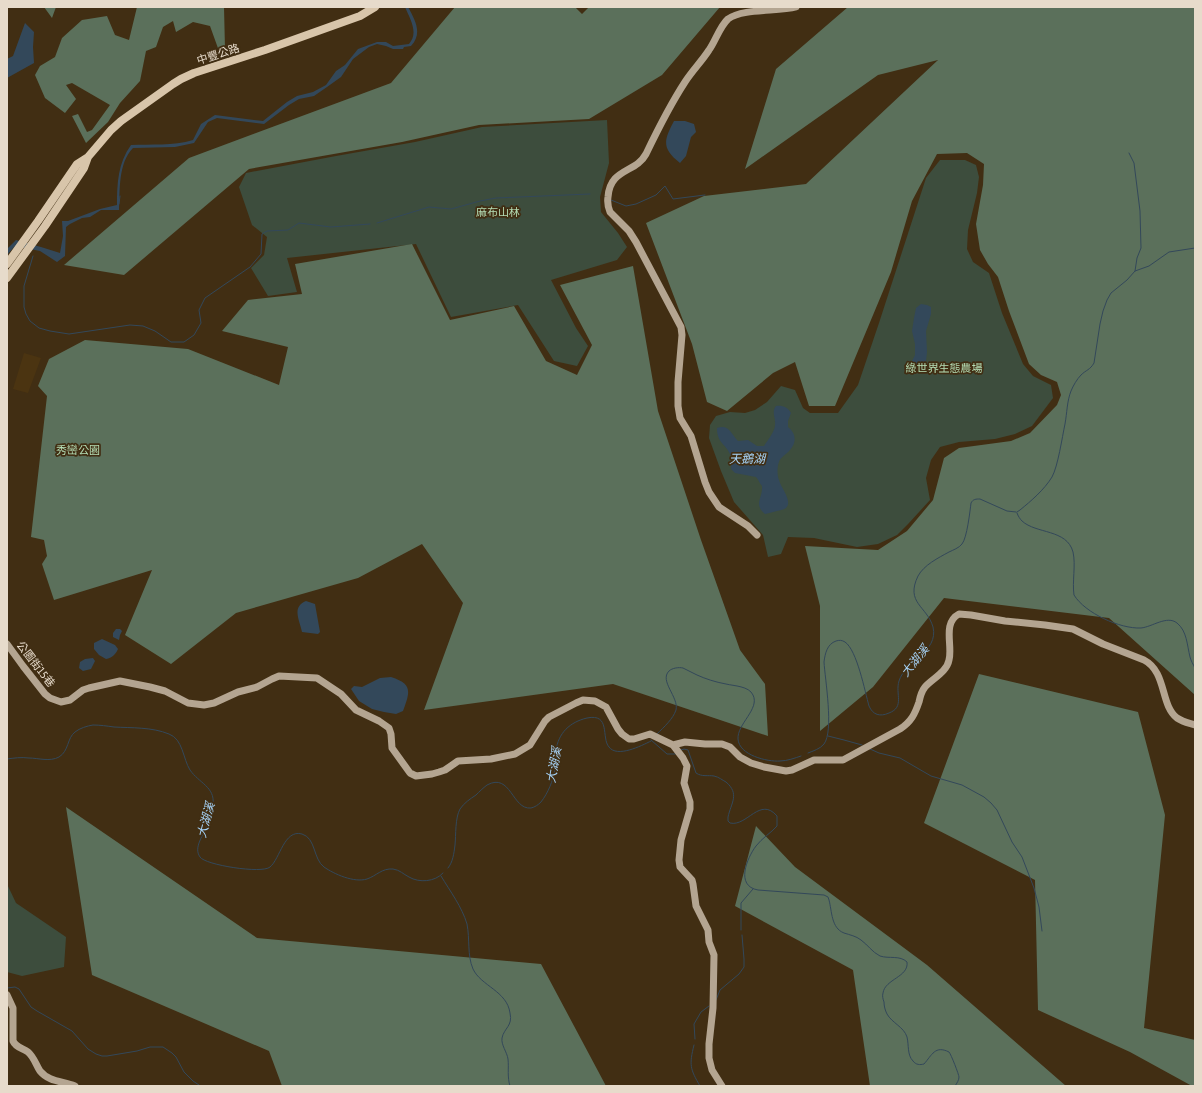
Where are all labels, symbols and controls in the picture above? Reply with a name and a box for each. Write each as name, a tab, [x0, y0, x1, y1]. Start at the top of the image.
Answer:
street label: 中豐公路	[195, 41, 241, 67]
park label: 麻布山林	[476, 206, 520, 218]
park label: 綠世界生態農場	[906, 362, 983, 374]
park label: 秀巒公園	[56, 444, 100, 456]
water label: 天鵝湖	[729, 452, 767, 466]
street label: 公園街15巷	[15, 639, 57, 689]
water label: 大湖溪	[898, 641, 933, 679]
water label: 大湖溪	[544, 744, 564, 784]
water label: 大湖溪	[195, 799, 218, 839]

